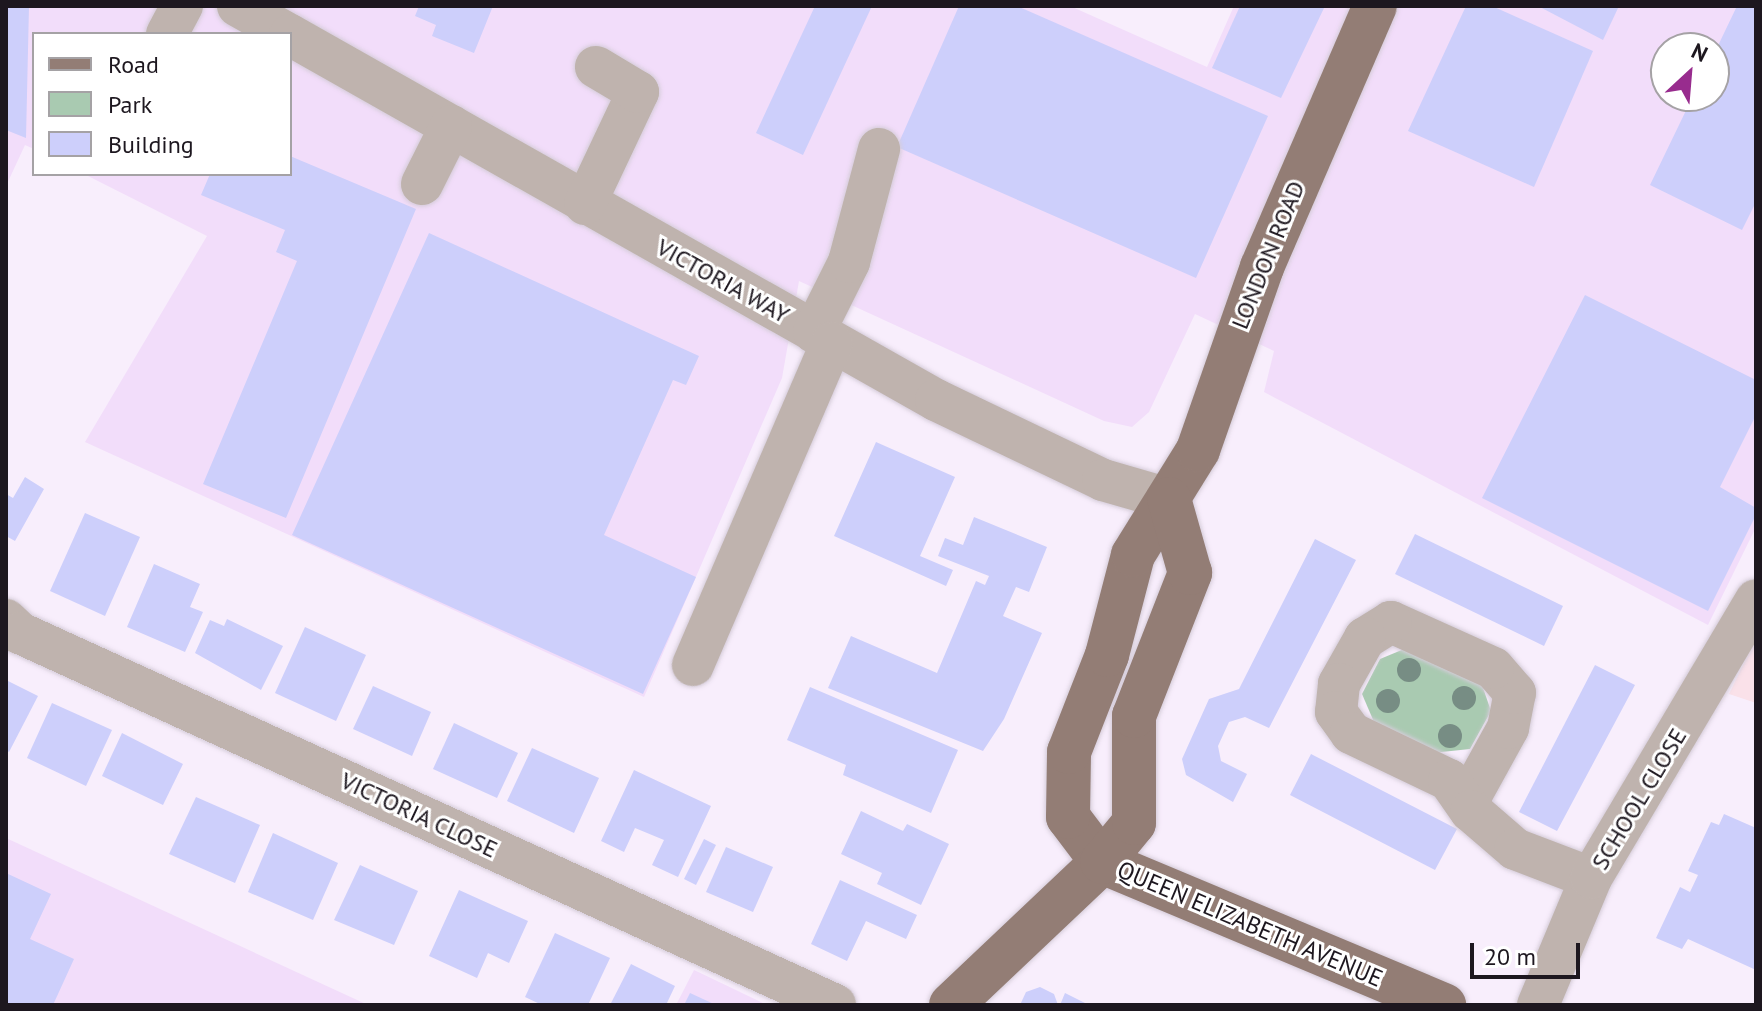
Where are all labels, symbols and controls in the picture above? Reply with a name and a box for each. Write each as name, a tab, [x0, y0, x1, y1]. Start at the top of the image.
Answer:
legend	[32, 32, 292, 176]
north arrow	[1650, 32, 1730, 112]
text: N	[1687, 36, 1712, 68]
text: Road	[108, 49, 159, 80]
text: Park	[108, 89, 152, 120]
text: Building	[108, 129, 194, 160]
street label: LONDON ROAD	[1225, 177, 1311, 333]
street label: VICTORIA WAY	[651, 232, 795, 330]
street label: SCHOOL CLOSE	[1585, 723, 1693, 875]
street label: VICTORIA CLOSE	[336, 766, 502, 864]
street label: QUEEN ELIZABETH AVENUE	[1113, 855, 1387, 993]
scale bar	[1474, 927, 1584, 977]
text: 20 m	[1484, 941, 1536, 972]

